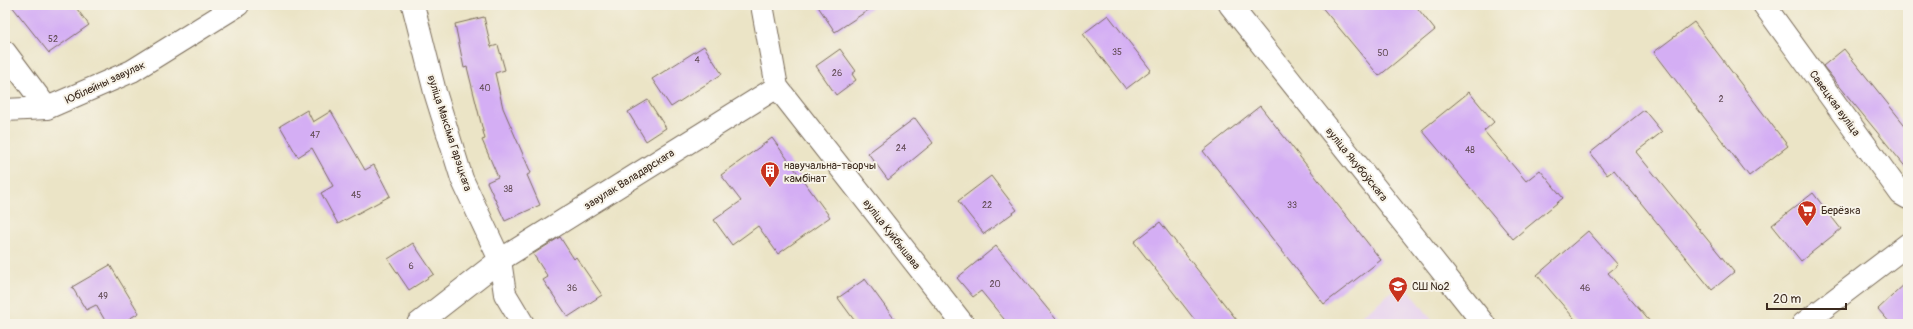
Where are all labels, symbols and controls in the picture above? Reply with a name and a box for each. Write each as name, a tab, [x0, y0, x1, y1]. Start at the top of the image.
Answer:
house number: 52	[48, 34, 58, 45]
house number: 35	[1112, 47, 1122, 58]
house number: 50	[1377, 48, 1389, 59]
house number: 4	[694, 55, 700, 66]
street label: Юбілейны завулак	[63, 58, 147, 107]
house number: 26	[832, 68, 842, 79]
street label: Савецкая вуліца	[1806, 68, 1863, 139]
street label: вуліца Максіма Гарэцкага	[425, 73, 474, 193]
house number: 40	[479, 83, 491, 94]
house number: 2	[1718, 94, 1724, 105]
street label: вуліца Якубоўскага	[1323, 125, 1390, 204]
house number: 47	[310, 130, 320, 141]
house number: 24	[896, 143, 907, 154]
house number: 48	[1465, 145, 1475, 156]
street label: завулак Валадарскага	[582, 146, 677, 212]
place label: навучальна-творчы камбінат	[784, 159, 876, 185]
building icon: навучальна-творчы камбінат	[759, 160, 781, 188]
house number: 38	[503, 184, 513, 195]
house number: 45	[351, 190, 361, 201]
street label: вуліца Куйбышава	[860, 197, 923, 272]
supermarket icon: Берёзка	[1796, 199, 1818, 227]
house number: 22	[982, 200, 992, 211]
house number: 33	[1287, 200, 1297, 211]
place label: Берёзка	[1821, 204, 1860, 217]
house number: 6	[408, 261, 414, 272]
school or university icon: СШ №2	[1387, 275, 1409, 303]
house number: 20	[989, 279, 1001, 290]
place label: СШ №2	[1412, 280, 1450, 293]
house number: 36	[567, 283, 577, 294]
house number: 46	[1580, 283, 1590, 294]
scale bar	[1767, 285, 1846, 311]
house number: 49	[98, 291, 108, 302]
text: 20 m	[1773, 292, 1802, 307]

